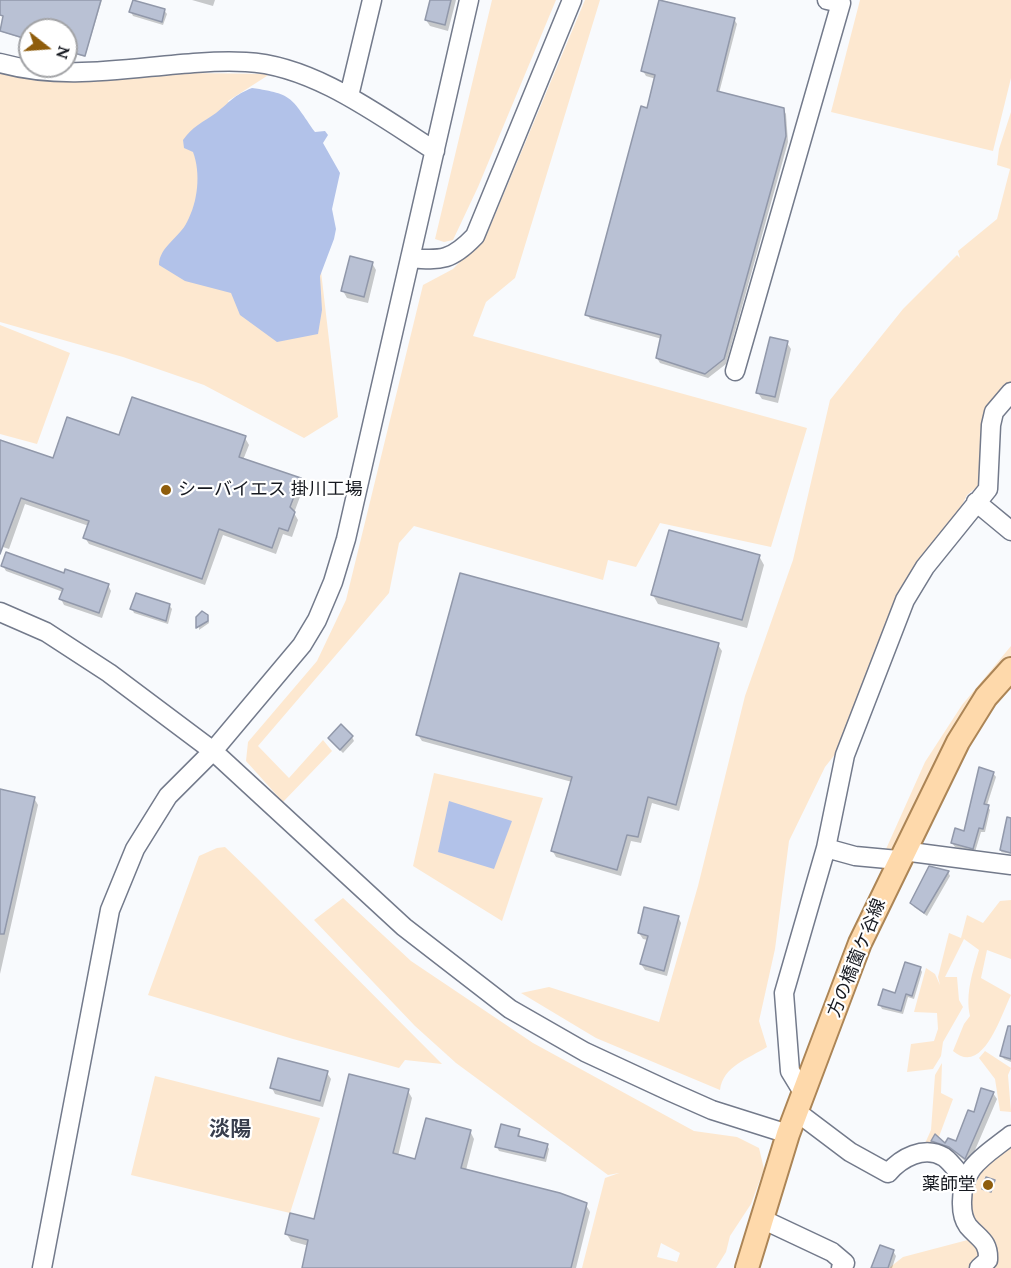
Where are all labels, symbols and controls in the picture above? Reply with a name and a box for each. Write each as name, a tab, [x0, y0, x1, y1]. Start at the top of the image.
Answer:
north arrow	[18, 18, 78, 78]
text: N	[52, 44, 75, 62]
place label: シーバイエス 掛川工場	[178, 479, 363, 501]
marker: シーバイエス 掛川工場	[159, 483, 173, 497]
street label: 方の橋薗ケ谷線	[823, 896, 891, 1020]
district label: 淡陽	[209, 1117, 251, 1143]
place label: 薬師堂	[922, 1174, 976, 1196]
marker: 薬師堂	[981, 1178, 995, 1192]

